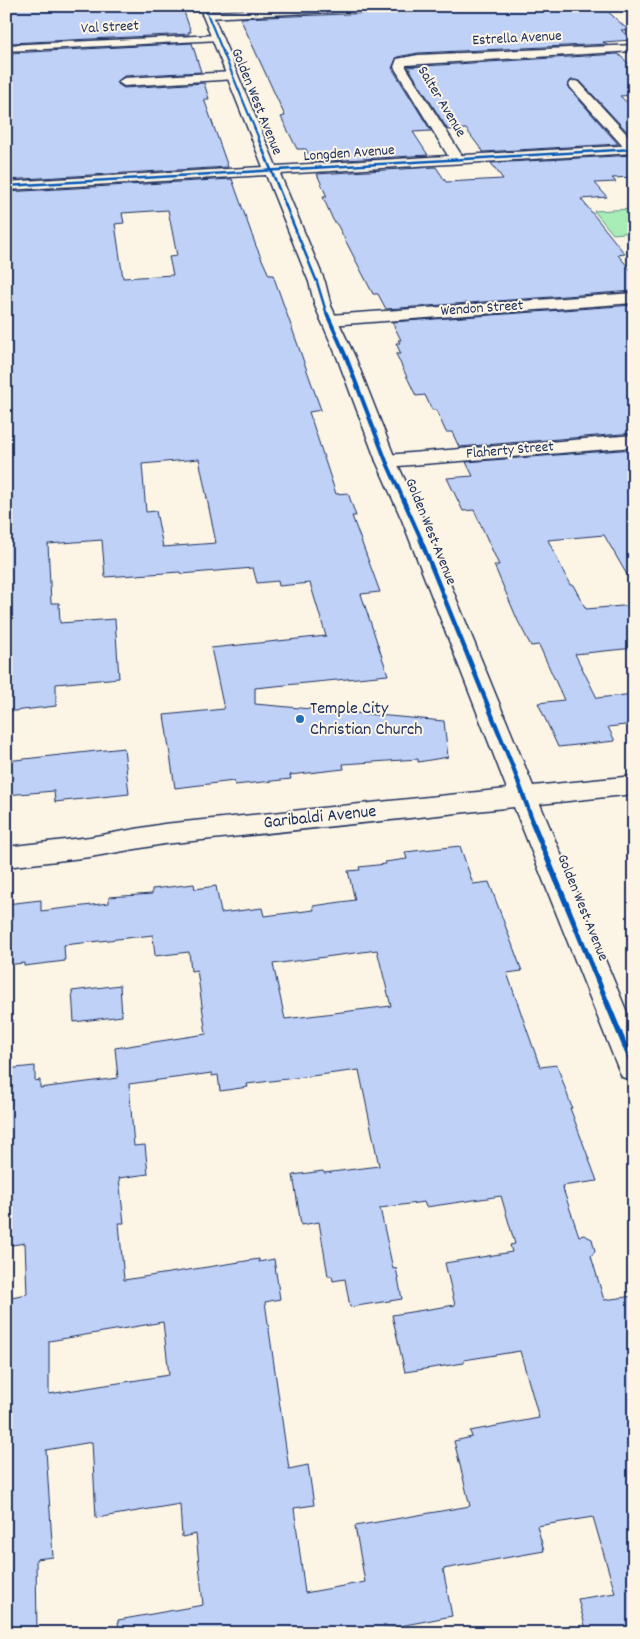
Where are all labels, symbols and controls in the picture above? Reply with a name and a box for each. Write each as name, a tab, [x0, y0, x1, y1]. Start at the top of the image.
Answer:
street label: Val Street	[81, 15, 140, 40]
street label: Estrella Avenue	[472, 26, 563, 52]
street label: Golden West Avenue	[225, 45, 288, 159]
street label: Salter Avenue	[411, 62, 471, 142]
street label: Longden Avenue	[303, 140, 396, 168]
street label: Wendon Street	[440, 295, 524, 323]
street label: Flaherty Street	[465, 436, 555, 466]
street label: Golden West Avenue	[399, 475, 462, 589]
place label: Temple City Christian Church	[310, 697, 423, 743]
marker: Temple City Christian Church	[294, 713, 306, 725]
street label: Garibaldi Avenue	[262, 800, 378, 836]
street label: Golden West Avenue	[551, 851, 614, 965]

